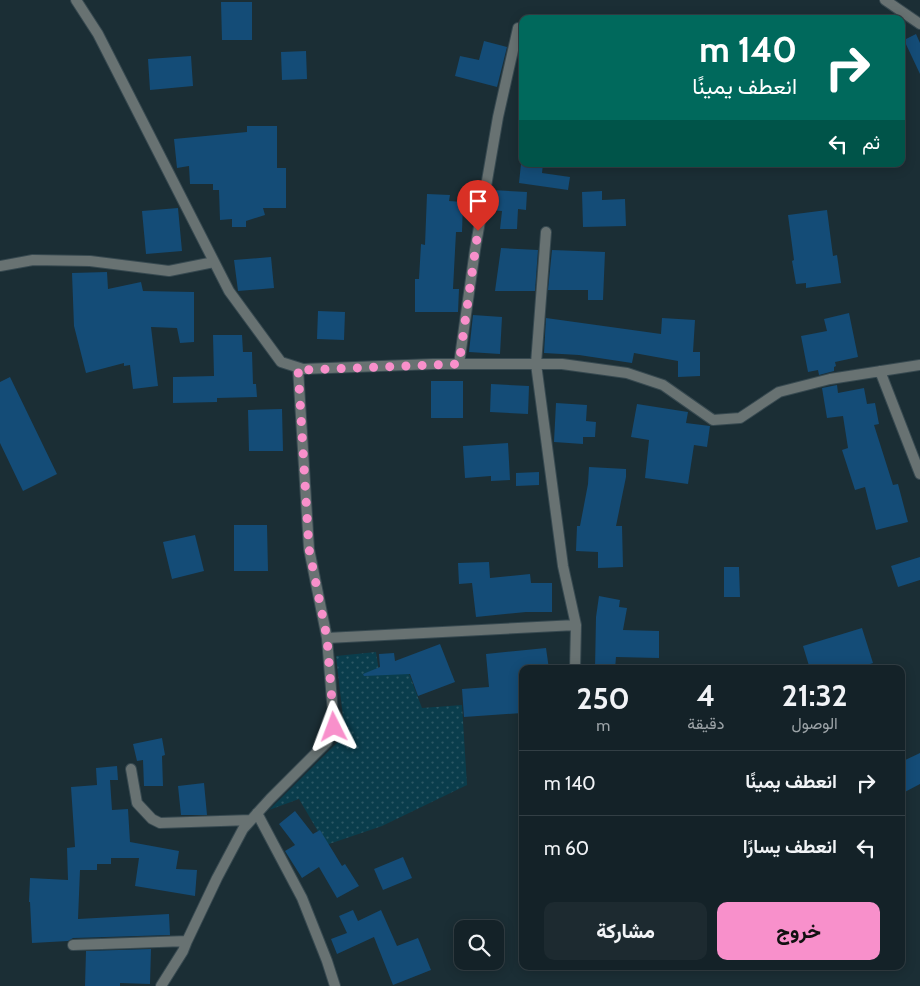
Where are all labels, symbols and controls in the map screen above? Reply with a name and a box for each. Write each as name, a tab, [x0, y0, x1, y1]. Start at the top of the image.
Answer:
text: 140 m	[699, 28, 797, 71]
icon: right	[815, 35, 880, 100]
text: انعطف يمينًا	[692, 73, 797, 100]
icon: left	[824, 130, 852, 158]
text: ثم	[862, 131, 880, 154]
pin	[457, 180, 499, 231]
icon: arrive	[464, 187, 492, 215]
text: 4	[696, 677, 715, 714]
text: 21:32	[782, 677, 847, 714]
text: 250	[577, 680, 630, 717]
position arrow	[307, 700, 359, 752]
text: دقيقة	[687, 714, 724, 733]
text: الوصول	[792, 714, 838, 733]
text: m	[596, 716, 610, 735]
icon: right	[852, 769, 880, 797]
text: انعطف يمينًا	[745, 770, 837, 793]
text: 140 m	[544, 772, 595, 795]
icon: left	[852, 834, 880, 862]
text: انعطف يسارًا	[743, 835, 837, 858]
text: 60 m	[544, 837, 589, 860]
button: مشاركة	[544, 902, 707, 960]
button: خروج	[717, 902, 880, 960]
map controls	[454, 920, 504, 970]
button: search	[454, 920, 504, 970]

